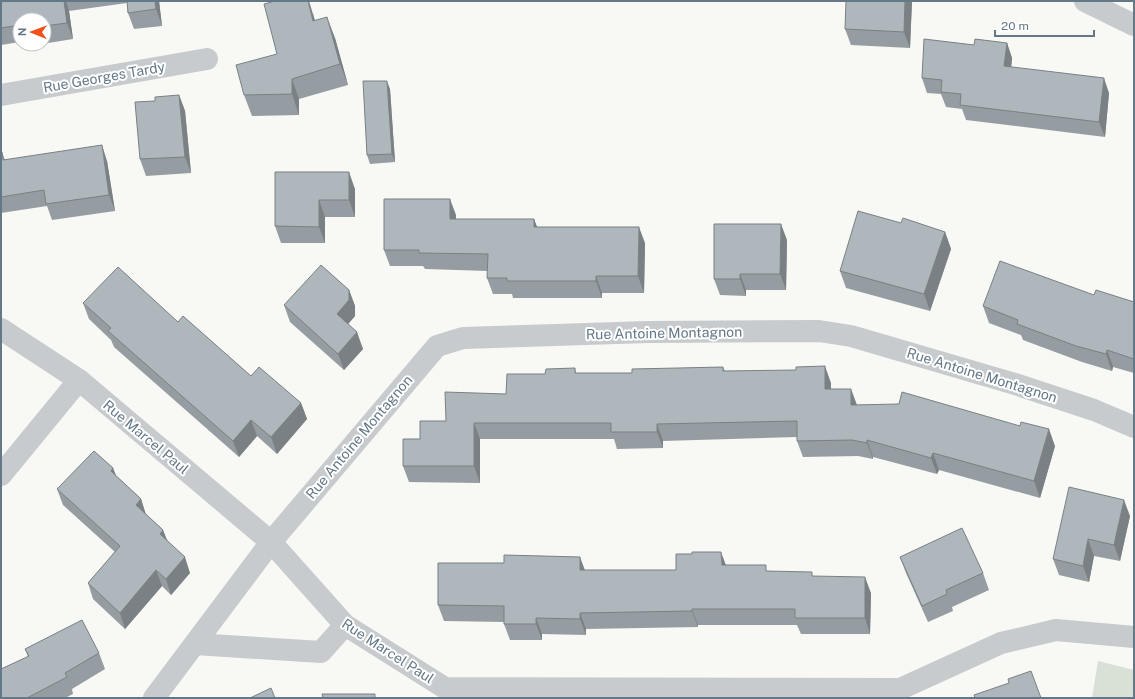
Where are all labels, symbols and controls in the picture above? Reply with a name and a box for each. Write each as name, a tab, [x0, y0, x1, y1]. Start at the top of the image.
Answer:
north arrow	[12, 12, 52, 52]
scale bar	[995, 12, 1094, 38]
text: 20 m	[1001, 19, 1029, 33]
text: N	[16, 27, 28, 36]
street label: Rue Georges Tardy	[42, 58, 167, 96]
street label: Rue Antoine Montagnon	[586, 324, 742, 342]
street label: Rue Antoine Montagnon	[905, 344, 1059, 406]
street label: Rue Antoine Montagnon	[303, 372, 415, 502]
street label: Rue Marcel Paul	[100, 397, 192, 477]
street label: Rue Marcel Paul	[339, 615, 437, 687]

